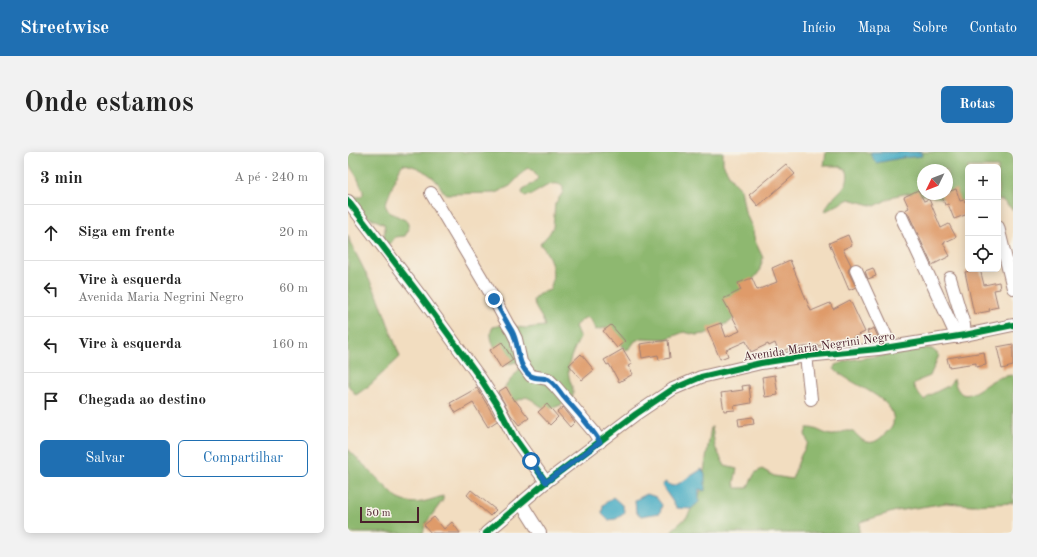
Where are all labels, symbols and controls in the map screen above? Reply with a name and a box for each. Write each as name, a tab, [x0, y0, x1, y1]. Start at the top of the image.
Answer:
text: Streetwise	[20, 19, 109, 38]
text: Início	[802, 21, 836, 35]
text: Mapa	[858, 21, 890, 35]
text: Sobre	[912, 21, 947, 35]
text: Contato	[969, 21, 1017, 35]
button: Rotas	[941, 86, 1013, 123]
text: Onde estamos	[24, 90, 194, 118]
north arrow	[917, 164, 953, 200]
map controls	[965, 164, 1001, 272]
button: +	[965, 164, 1001, 200]
text: 3 min	[40, 170, 83, 187]
text: A pé · 240 m	[234, 171, 308, 184]
button: −	[965, 200, 1001, 236]
icon: ahead	[40, 222, 62, 244]
text: Siga em frente	[78, 225, 175, 240]
text: 20 m	[279, 226, 308, 239]
button: locate	[965, 236, 1001, 272]
text: Vire à esquerda	[78, 273, 182, 288]
icon: left	[40, 278, 62, 300]
text: 60 m	[279, 282, 308, 295]
route end	[485, 290, 503, 308]
text: Avenida Maria Negrini Negro	[78, 291, 244, 304]
street label: Avenida Maria Negrini Negro	[743, 330, 896, 364]
icon: left	[40, 334, 62, 356]
text: Vire à esquerda	[78, 337, 182, 352]
text: 160 m	[271, 338, 308, 351]
icon: arrive	[40, 390, 62, 412]
text: Chegada ao destino	[78, 393, 206, 408]
button: Salvar	[40, 440, 170, 477]
button: Compartilhar	[178, 440, 308, 477]
route start	[522, 452, 540, 470]
scale bar	[360, 505, 419, 524]
text: 50 m	[366, 508, 391, 519]

